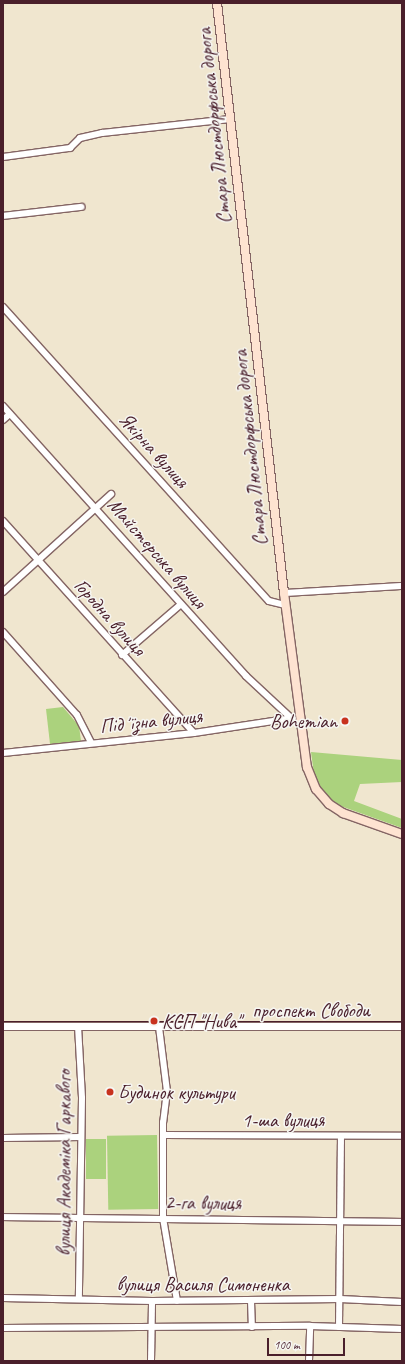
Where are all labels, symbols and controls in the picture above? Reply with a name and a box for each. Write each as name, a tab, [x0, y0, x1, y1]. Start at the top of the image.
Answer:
street label: Стара Люстдорфська дорога	[192, 26, 236, 226]
street label: Стара Люстдорфська дорога	[228, 348, 272, 548]
street label: Якірна вулиця	[114, 407, 194, 493]
street label: Майстерська вулиця	[102, 492, 212, 614]
street label: Городна вулиця	[69, 573, 151, 661]
street label: Підʼїзна вулиця	[98, 704, 204, 738]
place label: Bohemian	[270, 709, 337, 733]
marker: Bohemian	[340, 716, 350, 726]
street label: проспект Свободи	[253, 998, 369, 1022]
place label: КСП "Нива"	[162, 1009, 241, 1033]
marker: КСП "Нива"	[149, 1016, 159, 1026]
street label: вулиця Академіка Гаркавого	[52, 1072, 76, 1254]
place label: Будинок культури	[118, 1080, 235, 1104]
marker: Будинок культури	[105, 1087, 115, 1097]
street label: 1-ша вулиця	[241, 1108, 325, 1132]
street label: 2-га вулиця	[164, 1190, 242, 1216]
street label: вулиця Василя Симоненка	[116, 1272, 290, 1296]
scale bar	[269, 1330, 347, 1356]
text: 100 m	[274, 1337, 300, 1353]

